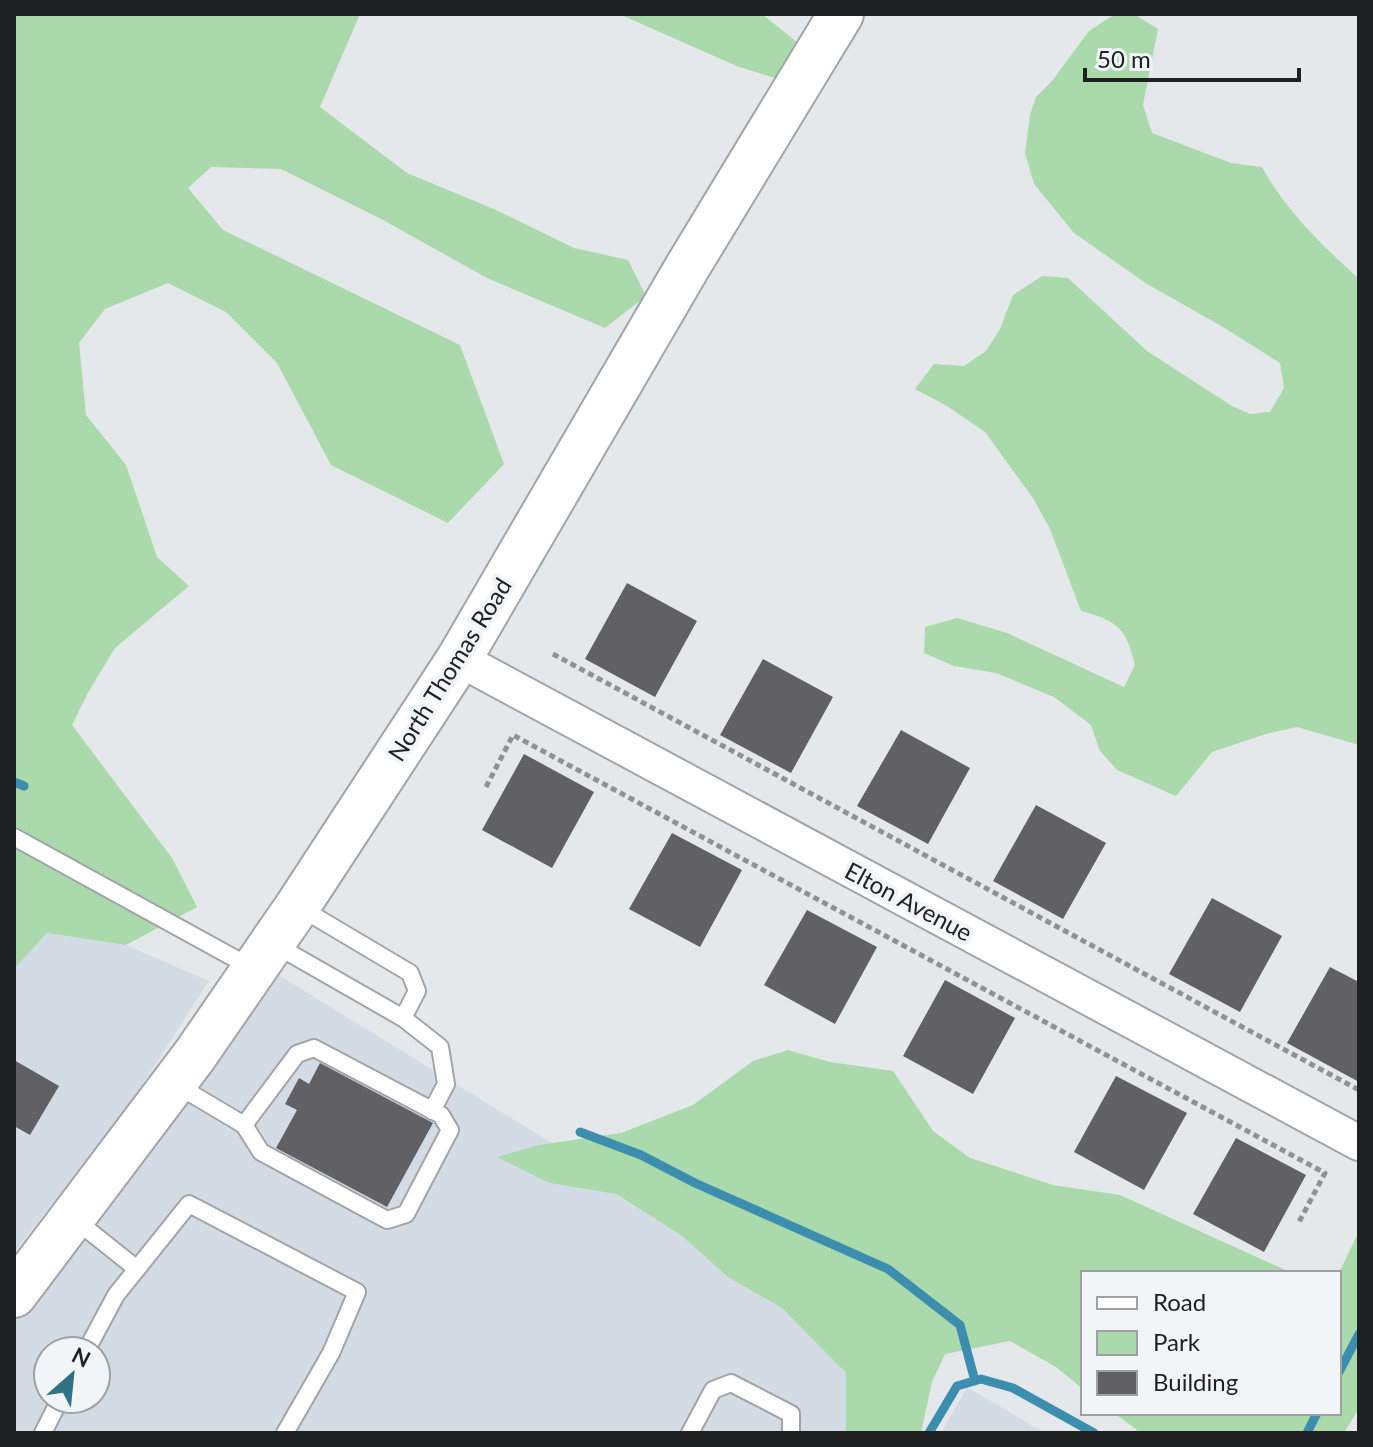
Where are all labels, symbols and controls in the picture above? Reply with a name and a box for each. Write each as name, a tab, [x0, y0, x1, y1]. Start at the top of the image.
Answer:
scale bar	[1085, 32, 1299, 82]
text: 50 m	[1097, 44, 1151, 73]
street label: North Thomas Road	[381, 572, 517, 766]
street label: Elton Avenue	[840, 855, 978, 947]
legend	[1081, 1271, 1341, 1415]
text: Road	[1153, 1287, 1206, 1316]
text: Park	[1153, 1327, 1201, 1356]
north arrow	[32, 1335, 112, 1415]
text: N	[68, 1341, 95, 1373]
text: Building	[1153, 1367, 1238, 1396]

